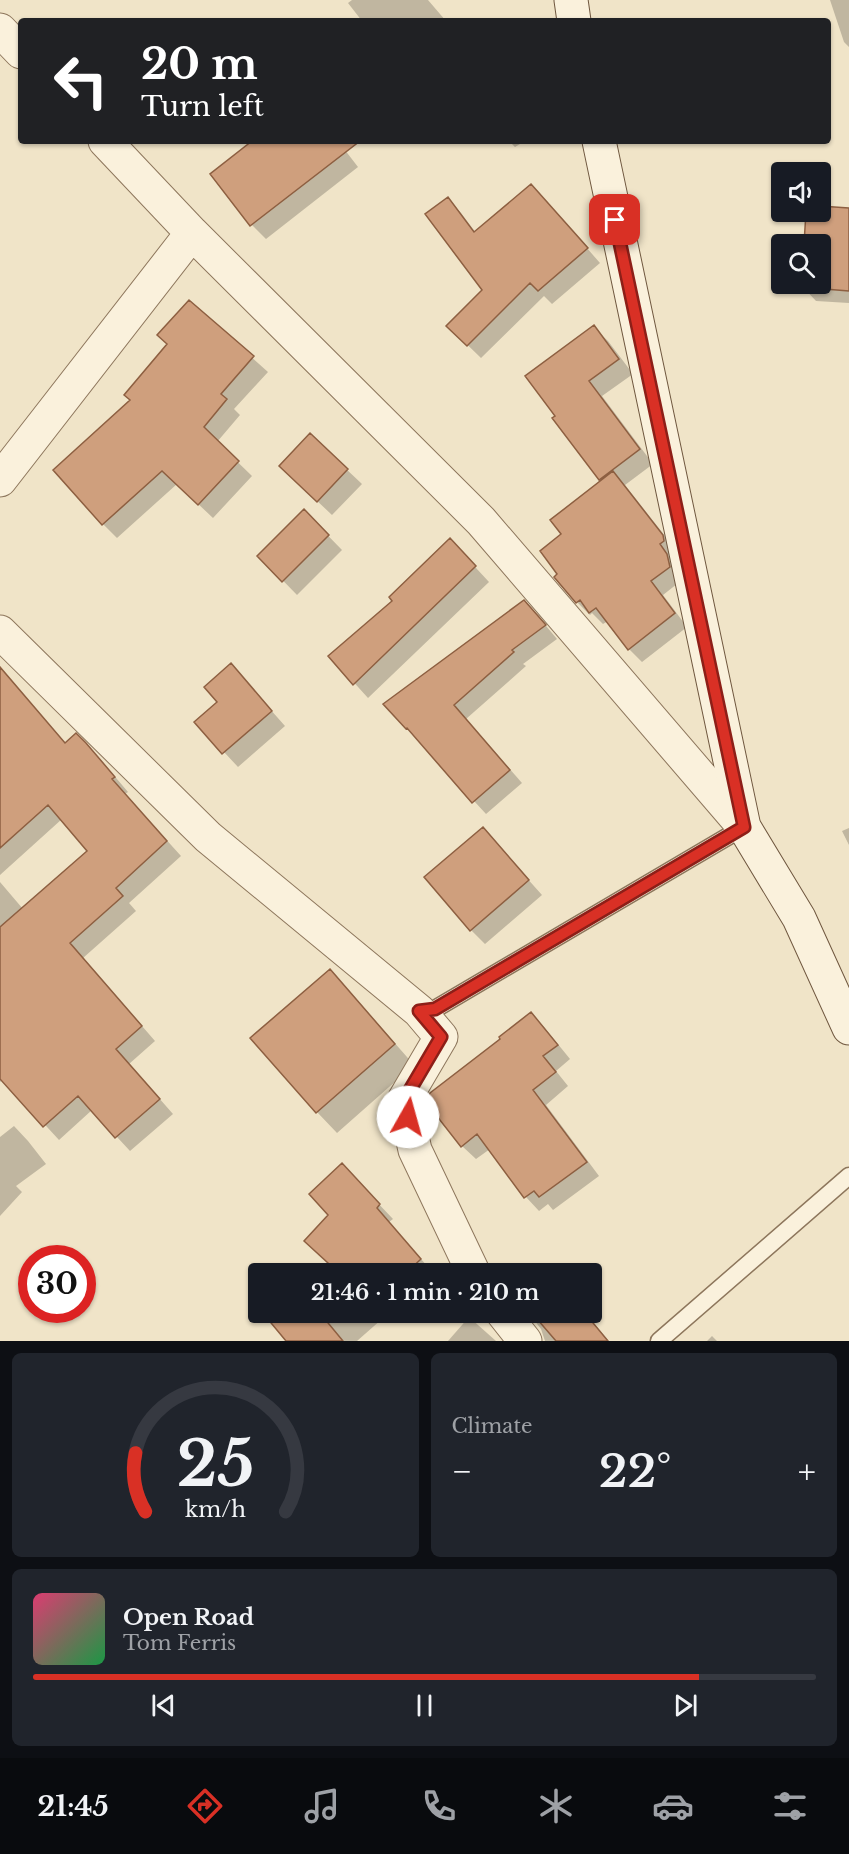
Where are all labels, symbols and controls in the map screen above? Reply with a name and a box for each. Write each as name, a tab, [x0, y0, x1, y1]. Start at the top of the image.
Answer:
text: 20 m	[141, 38, 258, 90]
icon: left	[42, 42, 120, 120]
text: Turn left	[141, 90, 264, 123]
map controls	[771, 162, 831, 294]
button: sound	[771, 162, 831, 222]
pin	[589, 194, 640, 245]
icon: arrive	[598, 203, 631, 236]
button: search	[771, 234, 831, 294]
position arrow	[376, 1085, 440, 1149]
speed limit sign: 30	[18, 1245, 96, 1323]
text: 21:46 · 1 min · 210 m	[311, 1279, 539, 1306]
text: Climate	[452, 1414, 532, 1438]
text: 25	[176, 1425, 254, 1503]
text: 22°	[599, 1443, 672, 1499]
text: −	[452, 1451, 472, 1492]
text: +	[798, 1451, 816, 1492]
text: km/h	[185, 1496, 246, 1523]
text: Open Road	[123, 1604, 254, 1631]
text: Tom Ferris	[123, 1631, 236, 1655]
icon: previous	[147, 1689, 180, 1722]
icon: pause	[408, 1689, 441, 1722]
icon: next	[669, 1689, 702, 1722]
icon: directions	[184, 1785, 226, 1827]
icon: music	[301, 1785, 343, 1827]
icon: phone	[418, 1785, 460, 1827]
icon: climate	[535, 1785, 577, 1827]
icon: car	[652, 1785, 694, 1827]
icon: filters	[769, 1785, 811, 1827]
text: 21:45	[38, 1790, 109, 1823]

